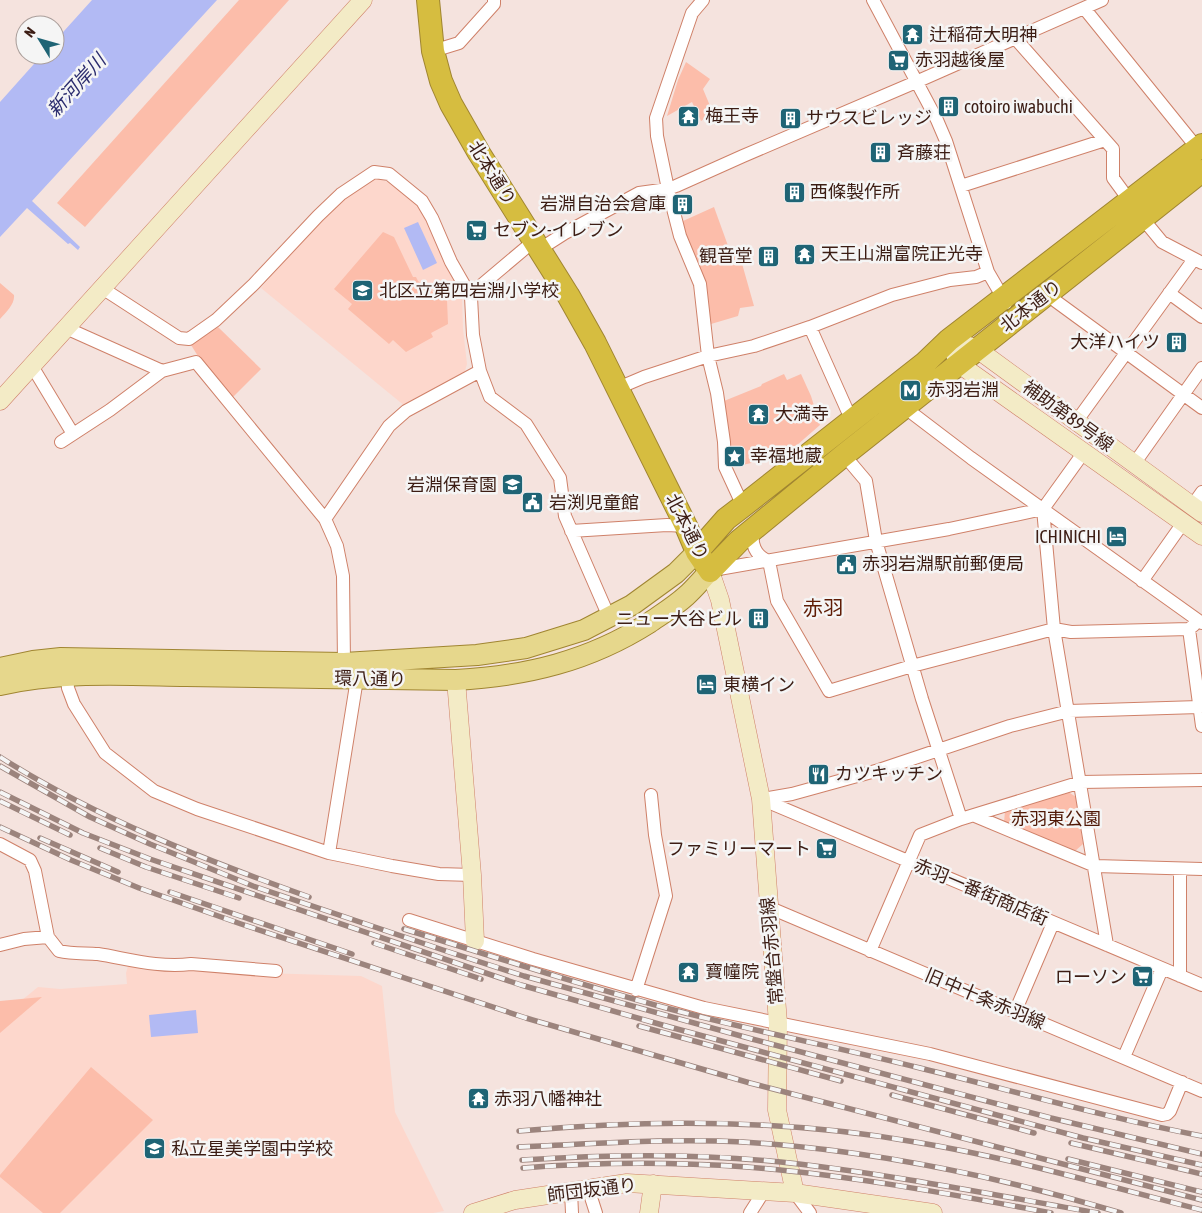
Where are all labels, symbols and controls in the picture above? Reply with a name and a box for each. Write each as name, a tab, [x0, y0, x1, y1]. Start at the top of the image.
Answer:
north arrow	[15, 15, 65, 65]
temple icon: 辻稲荷大明神	[901, 23, 925, 47]
text: N	[21, 24, 38, 40]
place label: 辻稲荷大明神	[929, 24, 1037, 45]
water label: 新河岸川	[42, 48, 111, 121]
supermarket icon: 赤羽越後屋	[887, 48, 911, 72]
place label: 赤羽越後屋	[915, 49, 1005, 70]
building icon: cotoiro iwabuchi	[936, 95, 960, 119]
place label: cotoiro iwabuchi	[964, 96, 1073, 117]
temple icon: 梅王寺	[677, 104, 701, 128]
place label: 梅王寺	[705, 105, 759, 126]
building icon: サウスビレッジ	[778, 106, 802, 130]
place label: サウスビレッジ	[806, 107, 932, 128]
street label: 北本通り	[464, 137, 520, 209]
building icon: 斉藤荘	[869, 141, 893, 165]
place label: 斉藤荘	[897, 142, 951, 163]
building icon: 西條製作所	[782, 180, 806, 204]
place label: 西條製作所	[810, 181, 900, 202]
building icon: 岩淵自治会倉庫	[670, 192, 694, 216]
place label: 岩淵自治会倉庫	[540, 193, 666, 214]
supermarket icon: セブン-イレブン	[465, 218, 489, 242]
place label: セブン-イレブン	[493, 219, 624, 240]
temple icon: 天王山淵富院正光寺	[793, 242, 817, 266]
place label: 天王山淵富院正光寺	[821, 243, 983, 264]
building icon: 観音堂	[757, 244, 781, 268]
place label: 観音堂	[699, 245, 753, 266]
street label: 北本通り	[996, 275, 1066, 336]
school or university icon: 北区立第四岩淵小学校	[351, 279, 375, 303]
place label: 北区立第四岩淵小学校	[379, 280, 559, 301]
building icon: 大洋ハイツ	[1164, 330, 1188, 354]
place label: 大洋ハイツ	[1070, 331, 1160, 352]
street label: 補助第89号線	[1019, 376, 1118, 456]
metro station icon: 赤羽岩淵	[899, 378, 923, 402]
place label: 赤羽岩淵	[927, 379, 999, 400]
temple icon: 大満寺	[747, 402, 771, 426]
place label: 大満寺	[775, 403, 829, 424]
place icon: 幸福地蔵	[722, 444, 746, 468]
place label: 幸福地蔵	[750, 445, 822, 466]
school or university icon: 岩淵保育園	[501, 473, 525, 497]
place label: 岩淵保育園	[407, 474, 497, 495]
street label: 北本通り	[662, 490, 713, 564]
public building icon: 岩渕児童館	[521, 491, 545, 515]
place label: 岩渕児童館	[549, 492, 639, 513]
hotel icon: ICHINICHI	[1105, 525, 1129, 549]
place label: ICHINICHI	[1035, 526, 1101, 547]
public building icon: 赤羽岩淵駅前郵便局	[834, 552, 858, 576]
place label: 赤羽岩淵駅前郵便局	[862, 553, 1024, 574]
district label: 赤羽	[803, 596, 843, 619]
building icon: ニュー大谷ビル	[746, 607, 770, 631]
place label: ニュー大谷ビル	[616, 608, 742, 629]
street label: 環八通り	[334, 667, 406, 690]
hotel icon: 東横イン	[695, 673, 719, 697]
place label: 東横イン	[723, 674, 795, 695]
restaurant icon: カツキッチン	[807, 762, 831, 786]
place label: カツキッチン	[835, 763, 943, 784]
park label: 赤羽東公園	[1011, 808, 1101, 829]
supermarket icon: ファミリーマート	[815, 837, 839, 861]
place label: ファミリーマート	[667, 838, 811, 859]
street label: 赤羽一番街商店街	[911, 854, 1052, 929]
street label: 常盤台赤羽線	[756, 896, 787, 1006]
temple icon: 寶幢院	[677, 960, 701, 984]
place label: 寶幢院	[705, 961, 759, 982]
street label: 旧 中十条赤羽線	[922, 964, 1048, 1033]
supermarket icon: ローソン	[1131, 965, 1155, 989]
place label: ローソン	[1055, 966, 1127, 987]
temple icon: 赤羽八幡神社	[466, 1087, 490, 1111]
place label: 赤羽八幡神社	[494, 1088, 602, 1109]
school or university icon: 私立星美学園中学校	[143, 1137, 167, 1161]
place label: 私立星美学園中学校	[171, 1138, 333, 1159]
street label: 師団坂通り	[546, 1174, 638, 1205]

